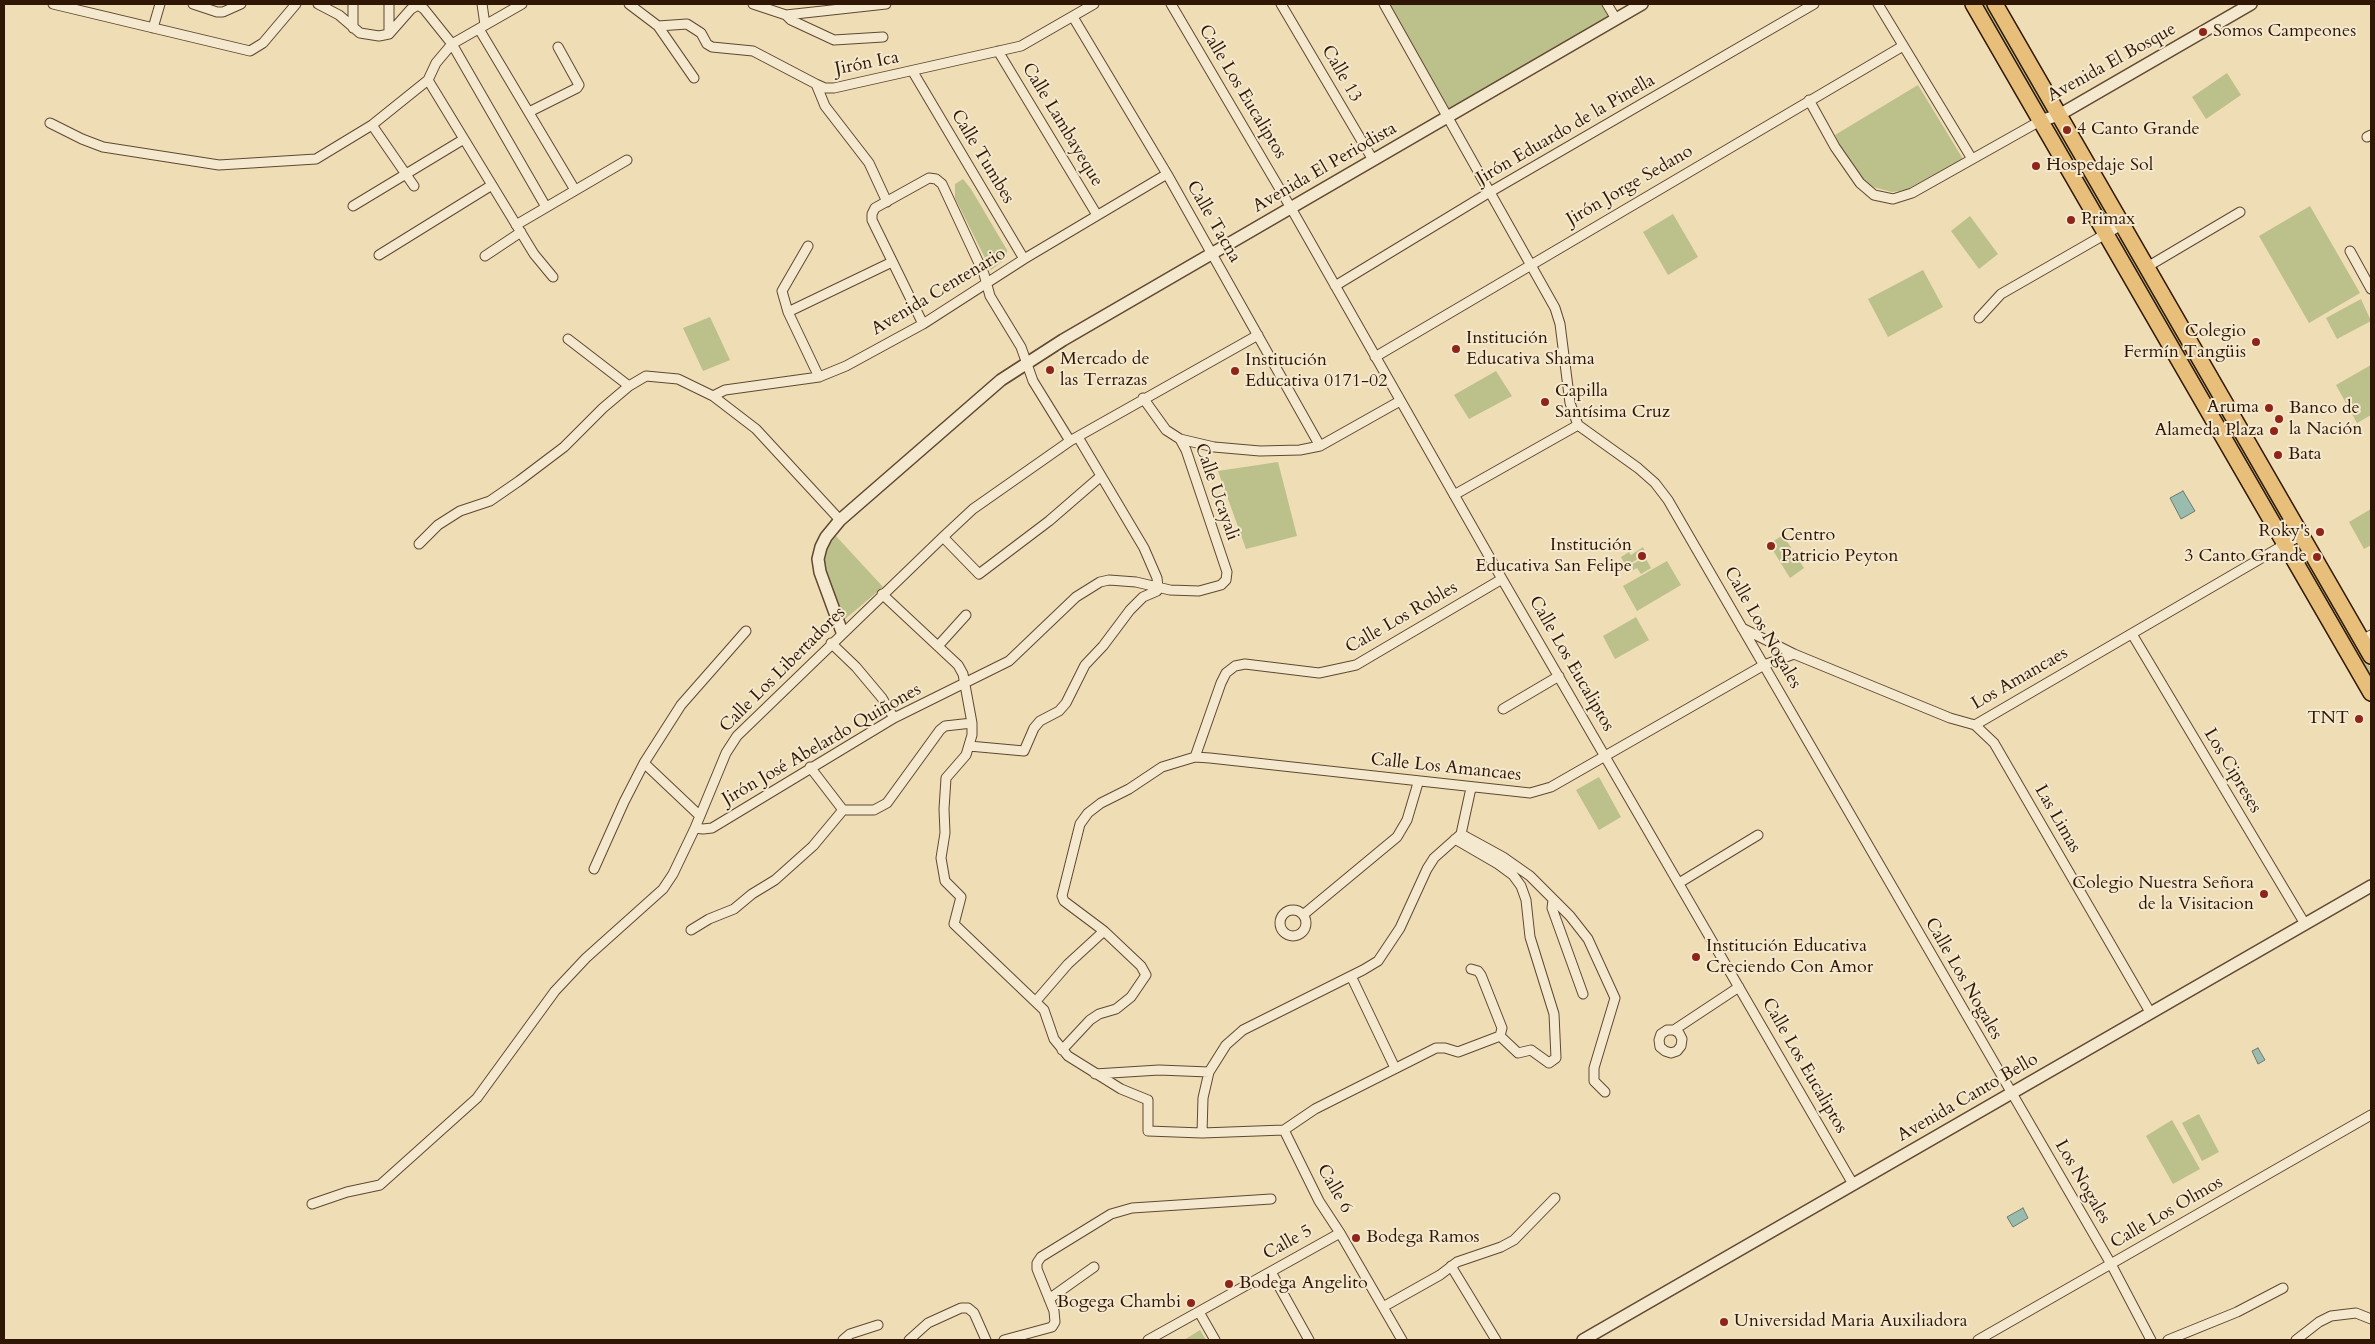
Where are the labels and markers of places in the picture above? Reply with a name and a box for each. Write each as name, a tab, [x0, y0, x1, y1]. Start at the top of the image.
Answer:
place label: Somos Campeones	[2213, 21, 2356, 43]
marker: Somos Campeones	[2197, 26, 2209, 38]
place label: 4 Canto Grande	[2077, 119, 2200, 141]
marker: 4 Canto Grande	[2061, 124, 2073, 136]
place label: Hospedaje Sol	[2046, 155, 2153, 177]
marker: Hospedaje Sol	[2030, 160, 2042, 172]
place label: Primax	[2081, 209, 2135, 231]
marker: Primax	[2065, 214, 2077, 226]
place label: Colegio Fermín Tangüis	[2123, 321, 2246, 364]
place label: Institución Educativa Shama	[1466, 328, 1595, 370]
marker: Colegio Fermín Tangüis	[2250, 336, 2262, 348]
marker: Institución Educativa Shama	[1450, 343, 1462, 355]
place label: Mercado de las Terrazas	[1060, 349, 1150, 392]
place label: Institución Educativa 0171-02	[1245, 350, 1387, 392]
marker: Mercado de las Terrazas	[1044, 364, 1056, 376]
marker: Institución Educativa 0171-02	[1229, 365, 1241, 377]
place label: Capilla Santísima Cruz	[1555, 381, 1670, 424]
marker: Capilla Santísima Cruz	[1539, 396, 1551, 408]
place label: Aruma	[2207, 397, 2259, 419]
place label: Banco de la Nación	[2289, 398, 2363, 440]
marker: Aruma	[2263, 402, 2275, 414]
marker: Banco de la Nación	[2273, 413, 2285, 425]
place label: Alameda Plaza	[2154, 420, 2264, 442]
marker: Alameda Plaza	[2268, 425, 2280, 437]
place label: Bata	[2288, 444, 2321, 466]
marker: Bata	[2272, 449, 2284, 461]
place label: Roky's	[2259, 521, 2310, 543]
place label: Centro Patricio Peyton	[1781, 525, 1899, 568]
marker: Roky's	[2314, 526, 2326, 538]
place label: Institución Educativa San Felipe	[1475, 535, 1632, 578]
marker: Centro Patricio Peyton	[1765, 540, 1777, 552]
place label: 3 Canto Grande	[2184, 546, 2307, 568]
marker: Institución Educativa San Felipe	[1636, 550, 1648, 562]
marker: 3 Canto Grande	[2311, 551, 2323, 563]
place label: TNT	[2307, 708, 2349, 730]
marker: TNT	[2353, 713, 2365, 725]
place label: Colegio Nuestra Señora de la Visitacion	[2072, 873, 2254, 916]
marker: Colegio Nuestra Señora de la Visitacion	[2258, 888, 2270, 900]
place label: Institución Educativa Creciendo Con Amor	[1706, 936, 1873, 979]
marker: Institución Educativa Creciendo Con Amor	[1690, 951, 1702, 963]
place label: Bodega Ramos	[1366, 1227, 1480, 1249]
marker: Bodega Ramos	[1350, 1232, 1362, 1244]
place label: Bodega Angelito	[1239, 1273, 1368, 1295]
marker: Bodega Angelito	[1223, 1278, 1235, 1290]
place label: Bogega Chambi	[1057, 1292, 1181, 1314]
marker: Bogega Chambi	[1185, 1297, 1197, 1309]
place label: Universidad Maria Auxiliadora	[1734, 1311, 1967, 1333]
marker: Universidad Maria Auxiliadora	[1718, 1316, 1730, 1328]

